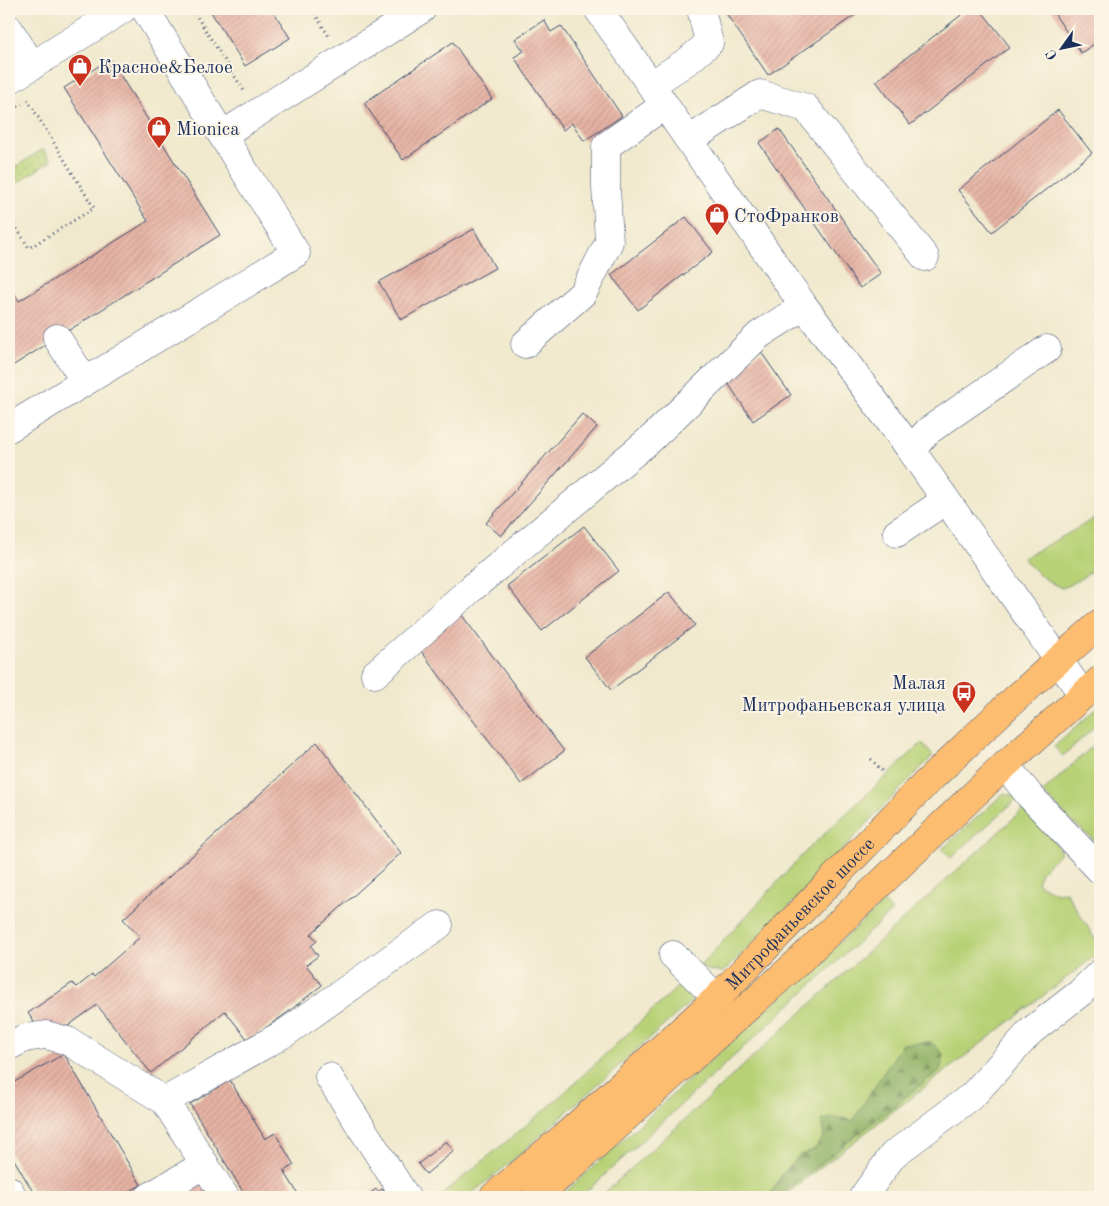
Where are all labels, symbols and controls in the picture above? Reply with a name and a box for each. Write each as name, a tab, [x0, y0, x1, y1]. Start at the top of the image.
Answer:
north arrow	[1036, 22, 1086, 72]
text: С	[1044, 47, 1060, 62]
shop icon: Красное&Белое	[67, 53, 93, 87]
place label: Красное&Белое	[98, 59, 233, 78]
shop icon: Mionica	[146, 115, 172, 149]
place label: Mionica	[176, 121, 240, 140]
shop icon: СтоФранков	[704, 202, 730, 236]
place label: СтоФранков	[734, 208, 839, 227]
place label: Малая Митрофаньевская улица	[741, 675, 947, 716]
bus stop icon: Малая Митрофаньевская улица	[951, 680, 977, 714]
street label: Митрофаньевское шоссе	[723, 835, 879, 995]

